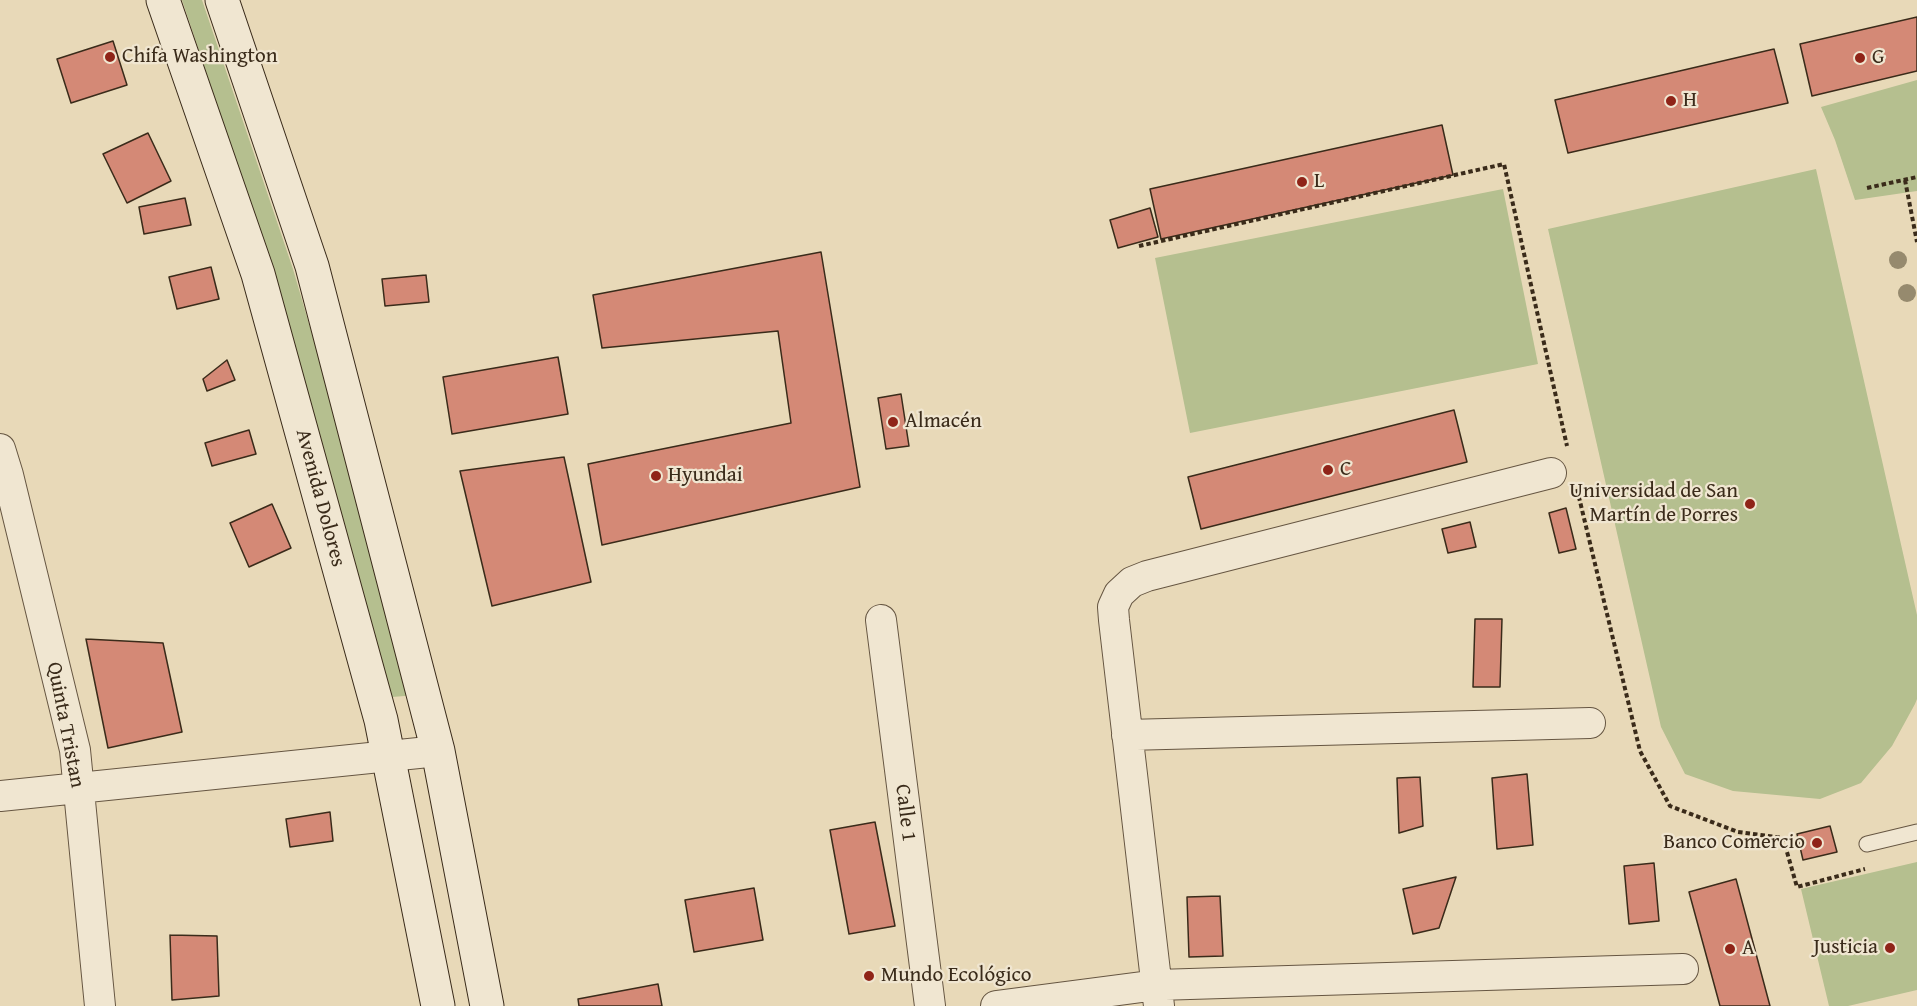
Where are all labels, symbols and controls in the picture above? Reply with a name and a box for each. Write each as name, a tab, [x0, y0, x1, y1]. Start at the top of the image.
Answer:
place label: Chifa Washington	[122, 44, 278, 70]
place label: G	[1872, 45, 1884, 71]
marker: Chifa Washington	[103, 50, 117, 64]
marker: G	[1853, 51, 1867, 65]
place label: H	[1683, 88, 1697, 114]
marker: H	[1664, 94, 1678, 108]
place label: L	[1314, 169, 1324, 195]
marker: L	[1295, 175, 1309, 189]
place label: Almacén	[905, 409, 982, 435]
marker: Almacén	[886, 415, 900, 429]
street label: Avenida Dolores	[290, 426, 350, 570]
place label: C	[1340, 457, 1351, 483]
place label: Hyundai	[668, 463, 743, 489]
marker: C	[1321, 463, 1335, 477]
marker: Hyundai	[649, 469, 663, 483]
place label: Universidad de San Martín de Porres	[1569, 479, 1738, 529]
marker: Universidad de San Martín de Porres	[1743, 497, 1757, 511]
street label: Quinta Tristan	[40, 660, 90, 790]
street label: Calle 1	[889, 783, 921, 843]
place label: Banco Comercio	[1663, 830, 1805, 856]
marker: Banco Comercio	[1810, 836, 1824, 850]
place label: Justicia	[1813, 935, 1878, 961]
place label: A	[1742, 936, 1755, 962]
marker: Justicia	[1883, 941, 1897, 955]
marker: A	[1723, 942, 1737, 956]
place label: Mundo Ecológico	[881, 963, 1032, 989]
marker: Mundo Ecológico	[862, 969, 876, 983]

